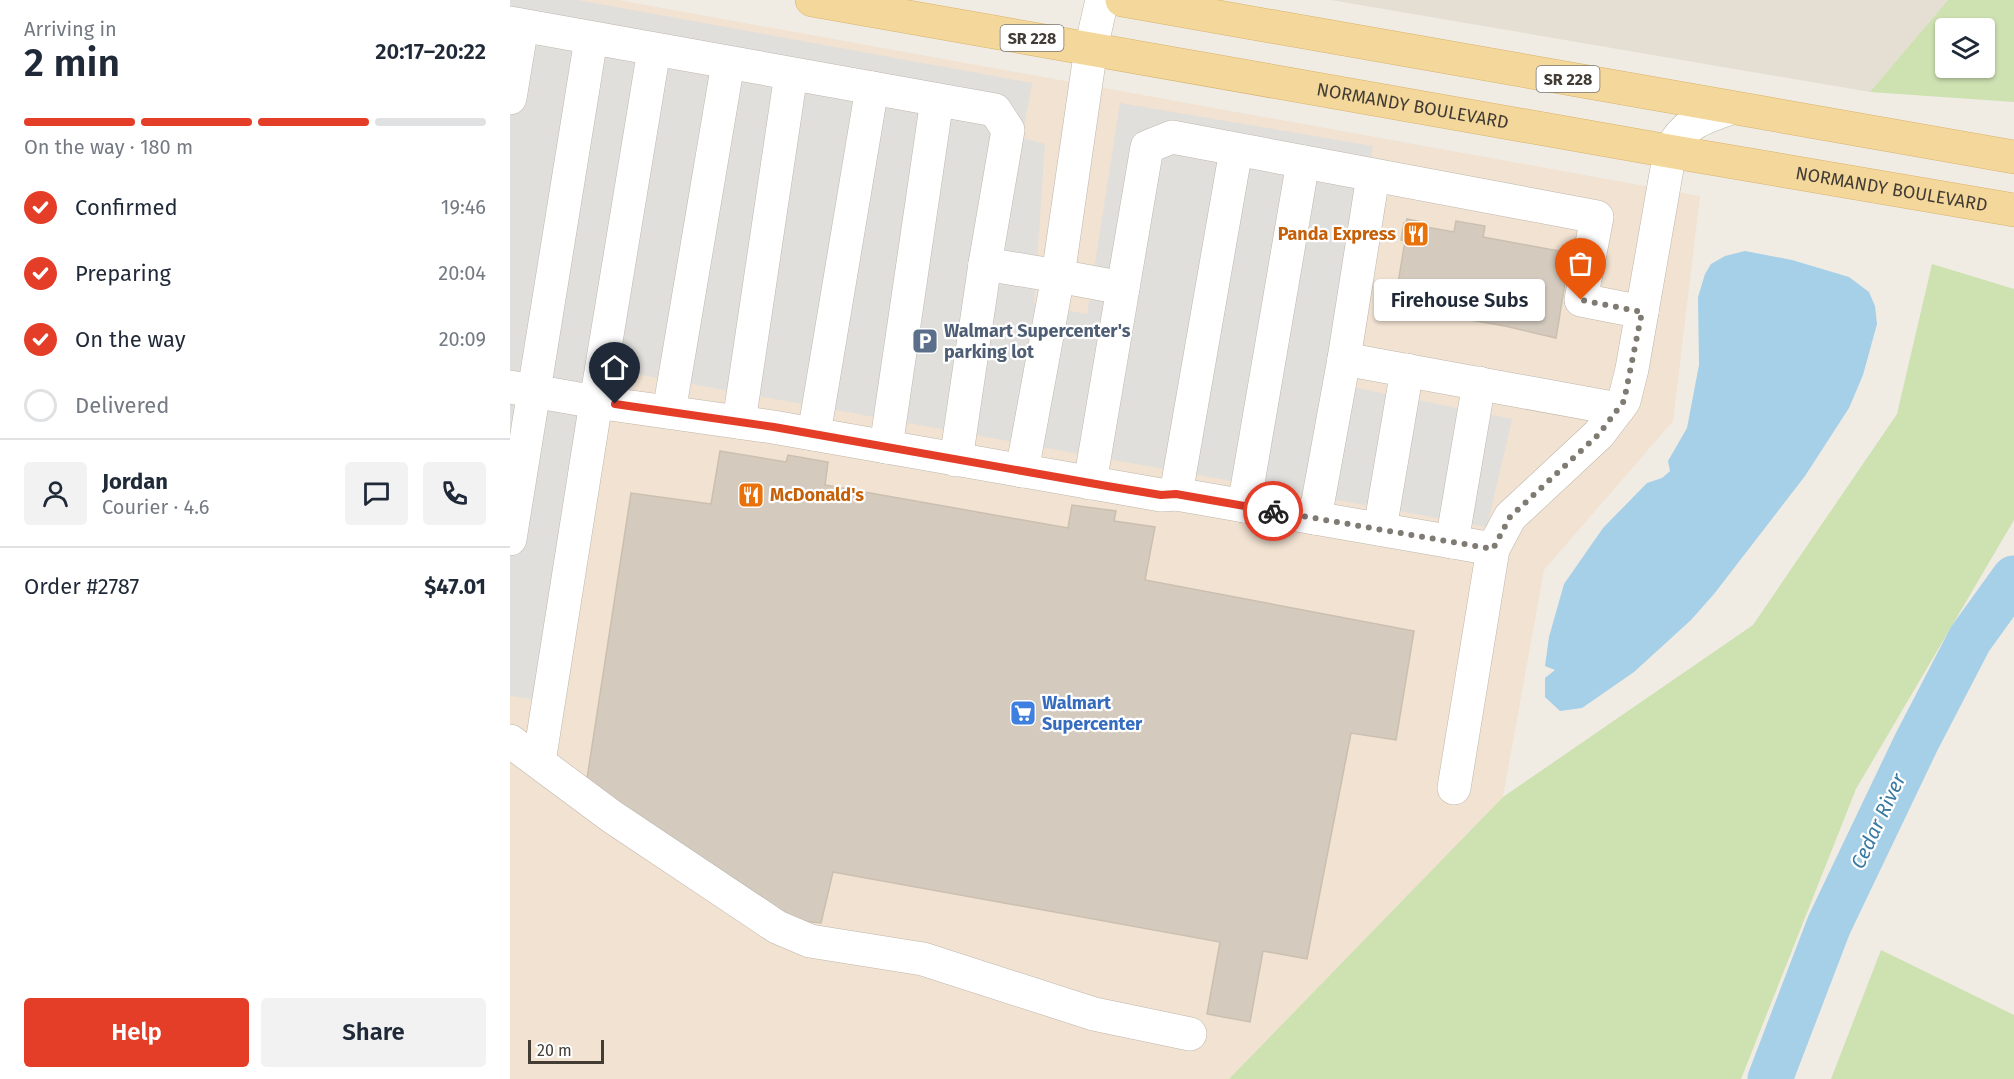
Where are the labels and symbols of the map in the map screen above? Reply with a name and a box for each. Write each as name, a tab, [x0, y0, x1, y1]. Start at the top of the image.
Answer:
road number: SR 228	[1000, 25, 1064, 51]
road number: SR 228	[1536, 66, 1600, 92]
street label: NORMANDY BOULEVARD	[1315, 78, 1510, 134]
street label: NORMANDY BOULEVARD	[1794, 162, 1989, 216]
restaurant icon: Panda Express	[1401, 219, 1431, 249]
place label: Panda Express	[1278, 223, 1396, 245]
pin	[1555, 238, 1606, 300]
callout: Firehouse Subs	[1374, 279, 1545, 321]
place label: Walmart Supercenter's parking lot	[944, 320, 1131, 363]
parking icon: Walmart Supercenter's parking lot	[910, 326, 940, 356]
pin	[589, 342, 640, 404]
restaurant icon: McDonald's	[736, 480, 766, 510]
courier	[1243, 481, 1303, 541]
place label: McDonald's	[770, 484, 864, 506]
place label: Walmart Supercenter	[1042, 692, 1143, 735]
supermarket icon: Walmart Supercenter	[1008, 698, 1038, 728]
water label: Cedar River	[1846, 768, 1911, 872]
scale bar	[528, 1037, 604, 1064]

